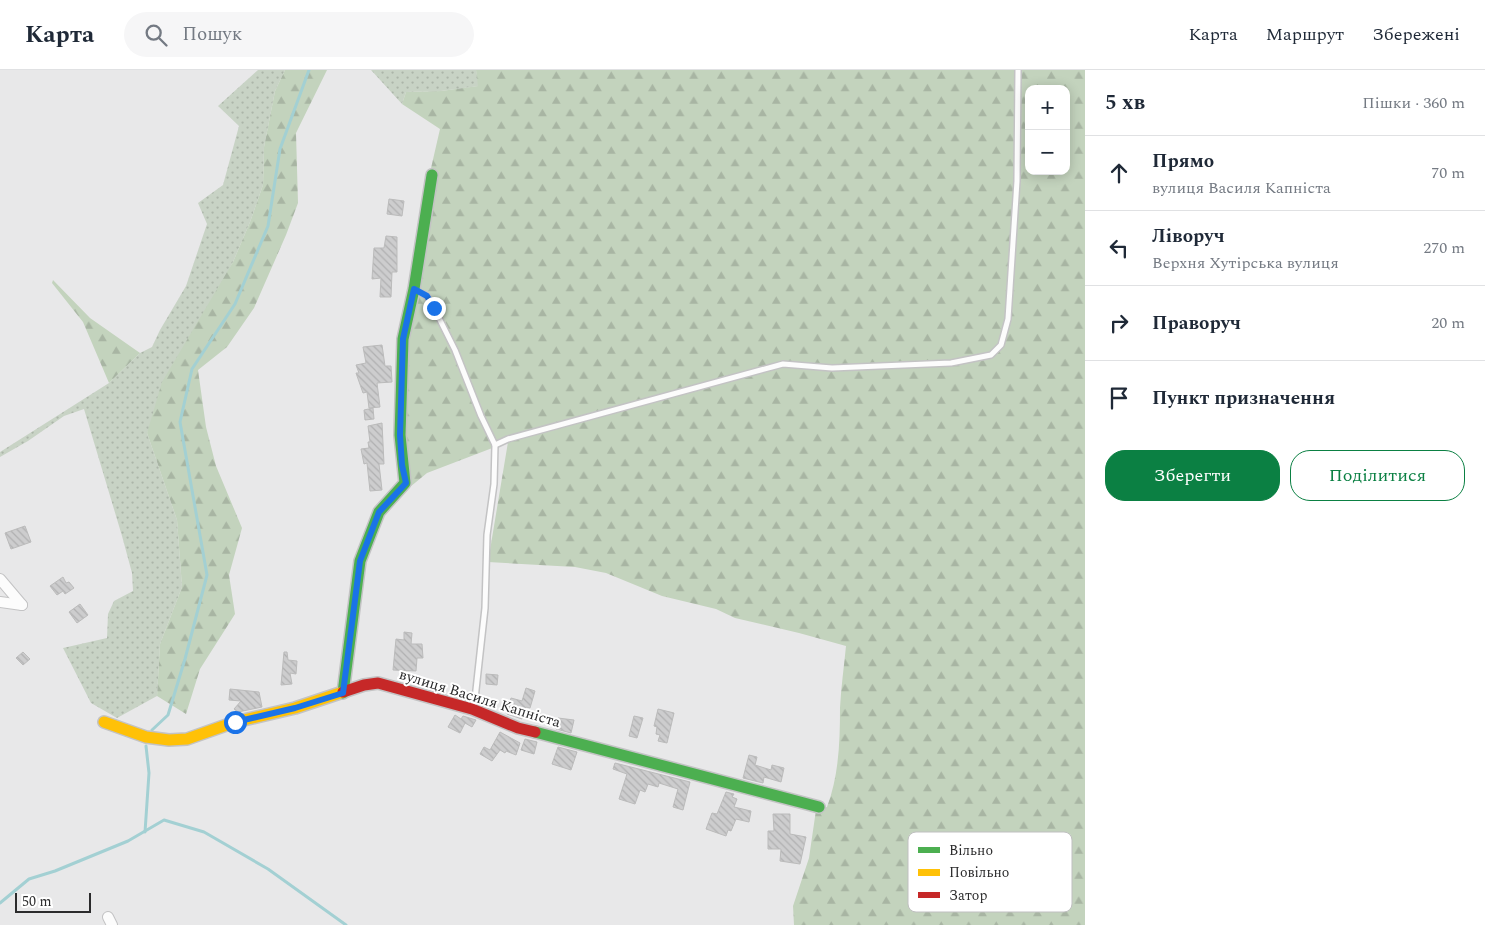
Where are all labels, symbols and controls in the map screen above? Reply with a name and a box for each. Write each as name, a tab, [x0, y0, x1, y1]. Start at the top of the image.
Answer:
search box	[124, 12, 474, 57]
text: Карта	[25, 17, 94, 53]
text: Пошук	[182, 20, 242, 49]
icon: search	[142, 21, 170, 49]
text: Карта	[1188, 21, 1238, 48]
text: Маршрут	[1266, 21, 1344, 48]
text: Збережені	[1372, 21, 1460, 48]
map controls	[1025, 85, 1070, 175]
button: +	[1025, 85, 1070, 130]
text: 5 хв	[1105, 87, 1145, 119]
text: Пішки · 360 m	[1362, 91, 1465, 115]
button: −	[1025, 130, 1070, 175]
text: Прямо	[1152, 147, 1214, 176]
icon: ahead	[1105, 159, 1133, 187]
text: 70 m	[1431, 161, 1465, 185]
text: вулиця Василя Капніста	[1152, 176, 1331, 200]
text: Ліворуч	[1152, 222, 1225, 251]
icon: left	[1105, 234, 1133, 262]
text: 270 m	[1423, 236, 1465, 260]
text: Верхня Хутірська вулиця	[1152, 251, 1339, 275]
route end	[423, 297, 446, 320]
icon: right	[1105, 309, 1133, 337]
text: Праворуч	[1152, 309, 1241, 338]
text: 20 m	[1431, 311, 1465, 335]
icon: arrive	[1105, 384, 1133, 412]
text: Пункт призначення	[1152, 384, 1335, 413]
button: Зберегти	[1105, 450, 1280, 501]
button: Поділитися	[1290, 450, 1465, 501]
street label: вулиця Василя Капніста	[396, 663, 564, 734]
route start	[224, 711, 247, 734]
legend	[908, 832, 1072, 912]
text: Вільно	[949, 840, 993, 861]
text: Повільно	[949, 862, 1009, 883]
text: Затор	[949, 885, 987, 906]
scale bar	[15, 890, 91, 913]
text: 50 m	[22, 891, 52, 912]

